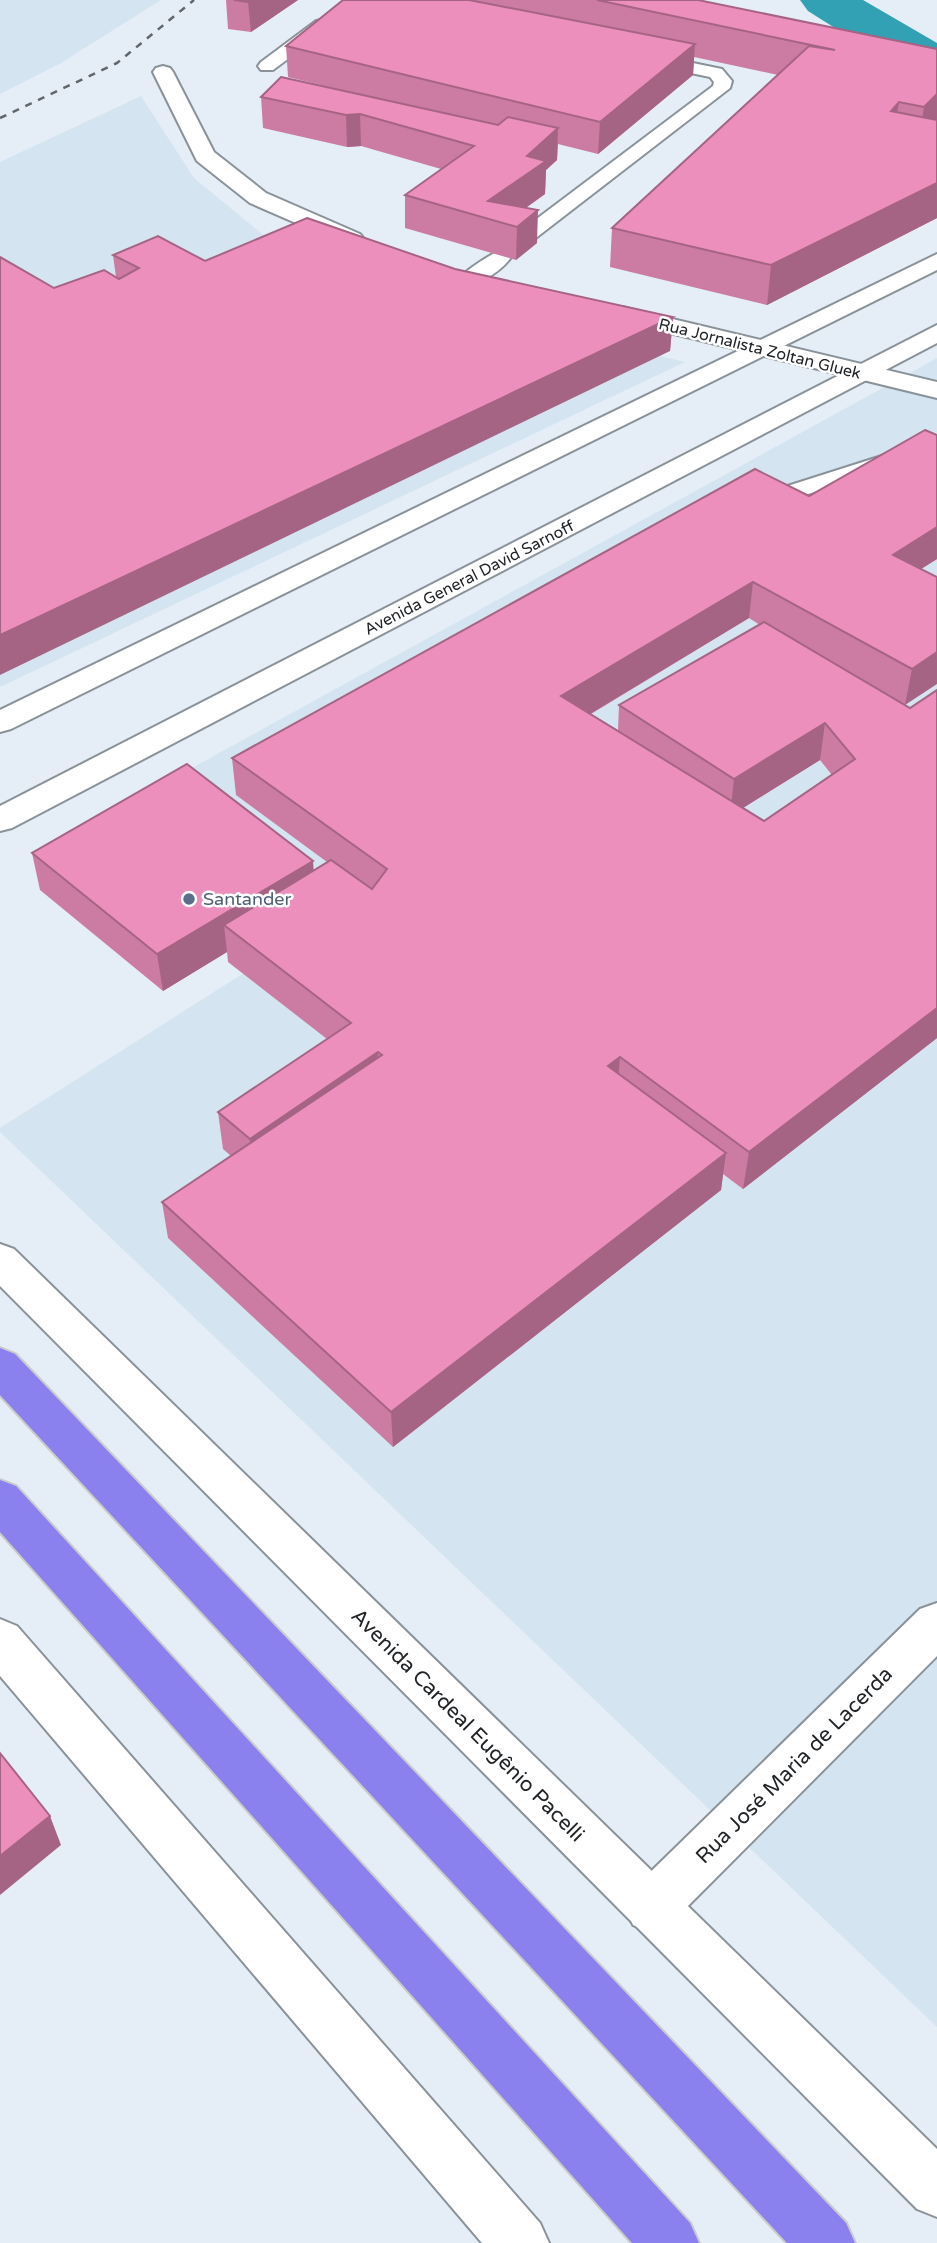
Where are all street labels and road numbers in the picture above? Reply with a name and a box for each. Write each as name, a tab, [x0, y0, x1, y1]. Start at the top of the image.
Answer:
street label: Rua Jornalista Zoltan Gluek	[657, 314, 863, 384]
street label: Avenida General David Sarnoff	[361, 516, 578, 640]
street label: Avenida Cardeal Eugênio Pacelli	[346, 1604, 589, 1847]
street label: Rua José Maria de Lacerda	[691, 1662, 898, 1869]

